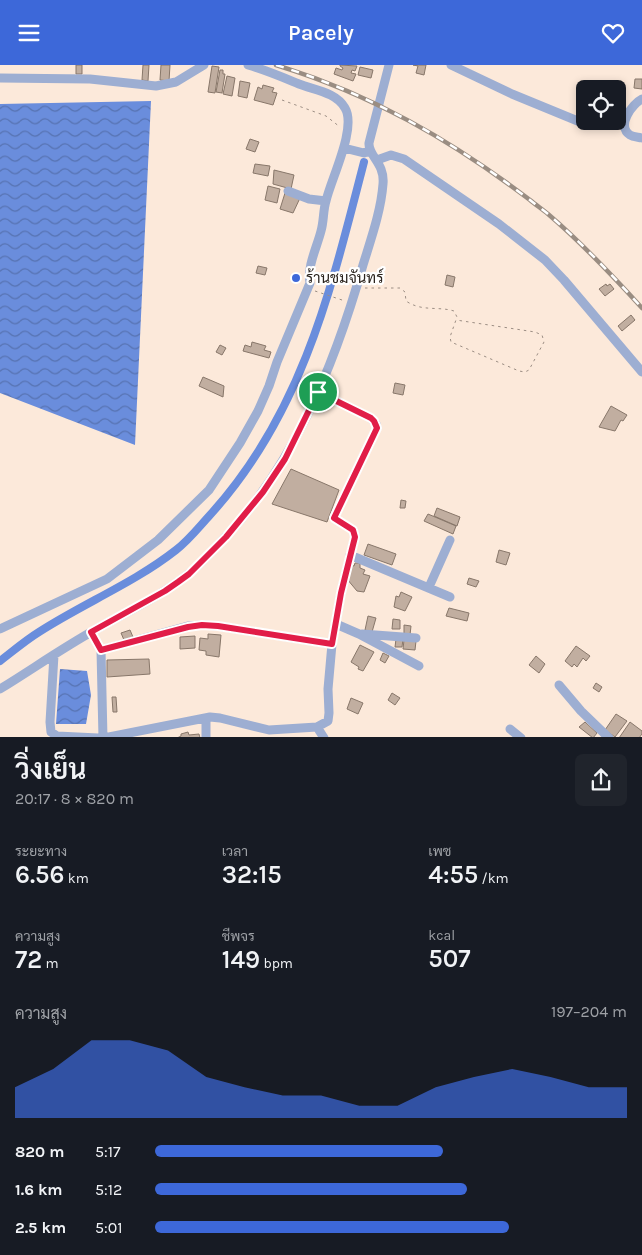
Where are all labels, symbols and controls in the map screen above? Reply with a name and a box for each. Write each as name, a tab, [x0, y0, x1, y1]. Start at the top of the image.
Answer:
icon: menu	[15, 19, 43, 47]
icon: heart	[599, 19, 627, 47]
text: Pacely	[288, 20, 354, 46]
map controls	[576, 80, 626, 130]
button: locate	[576, 80, 626, 130]
place label: ร้านชมจันทร์	[306, 268, 383, 287]
marker: ร้านชมจันทร์	[290, 272, 302, 284]
pin	[297, 371, 339, 413]
icon: arrive	[304, 378, 332, 406]
text: วิ่งเย็น	[15, 753, 86, 786]
button: share	[575, 754, 627, 806]
text: 20:17 · 8 × 820 m	[15, 789, 134, 808]
text: ระยะทาง	[15, 843, 67, 860]
text: เวลา	[222, 843, 248, 860]
text: เพซ	[428, 843, 451, 860]
text: 6.56	[15, 860, 64, 889]
text: 32:15	[222, 860, 282, 889]
text: 4:55	[428, 860, 478, 889]
text: km	[64, 870, 89, 887]
text: /km	[478, 870, 509, 887]
text: kcal	[428, 927, 455, 944]
text: ความสูง	[15, 928, 60, 945]
text: ชีพจร	[222, 928, 255, 945]
text: 507	[428, 944, 471, 973]
text: 72	[15, 945, 42, 974]
text: 149	[222, 945, 260, 974]
text: m	[42, 955, 59, 972]
text: bpm	[260, 955, 293, 972]
text: 197–204 m	[551, 1002, 627, 1021]
text: ความสูง	[15, 1004, 67, 1023]
text: 820 m	[15, 1142, 64, 1161]
text: 5:17	[95, 1142, 121, 1161]
text: 1.6 km	[15, 1180, 63, 1199]
text: 5:12	[95, 1180, 122, 1199]
text: 2.5 km	[15, 1218, 66, 1237]
text: 5:01	[95, 1218, 123, 1237]

